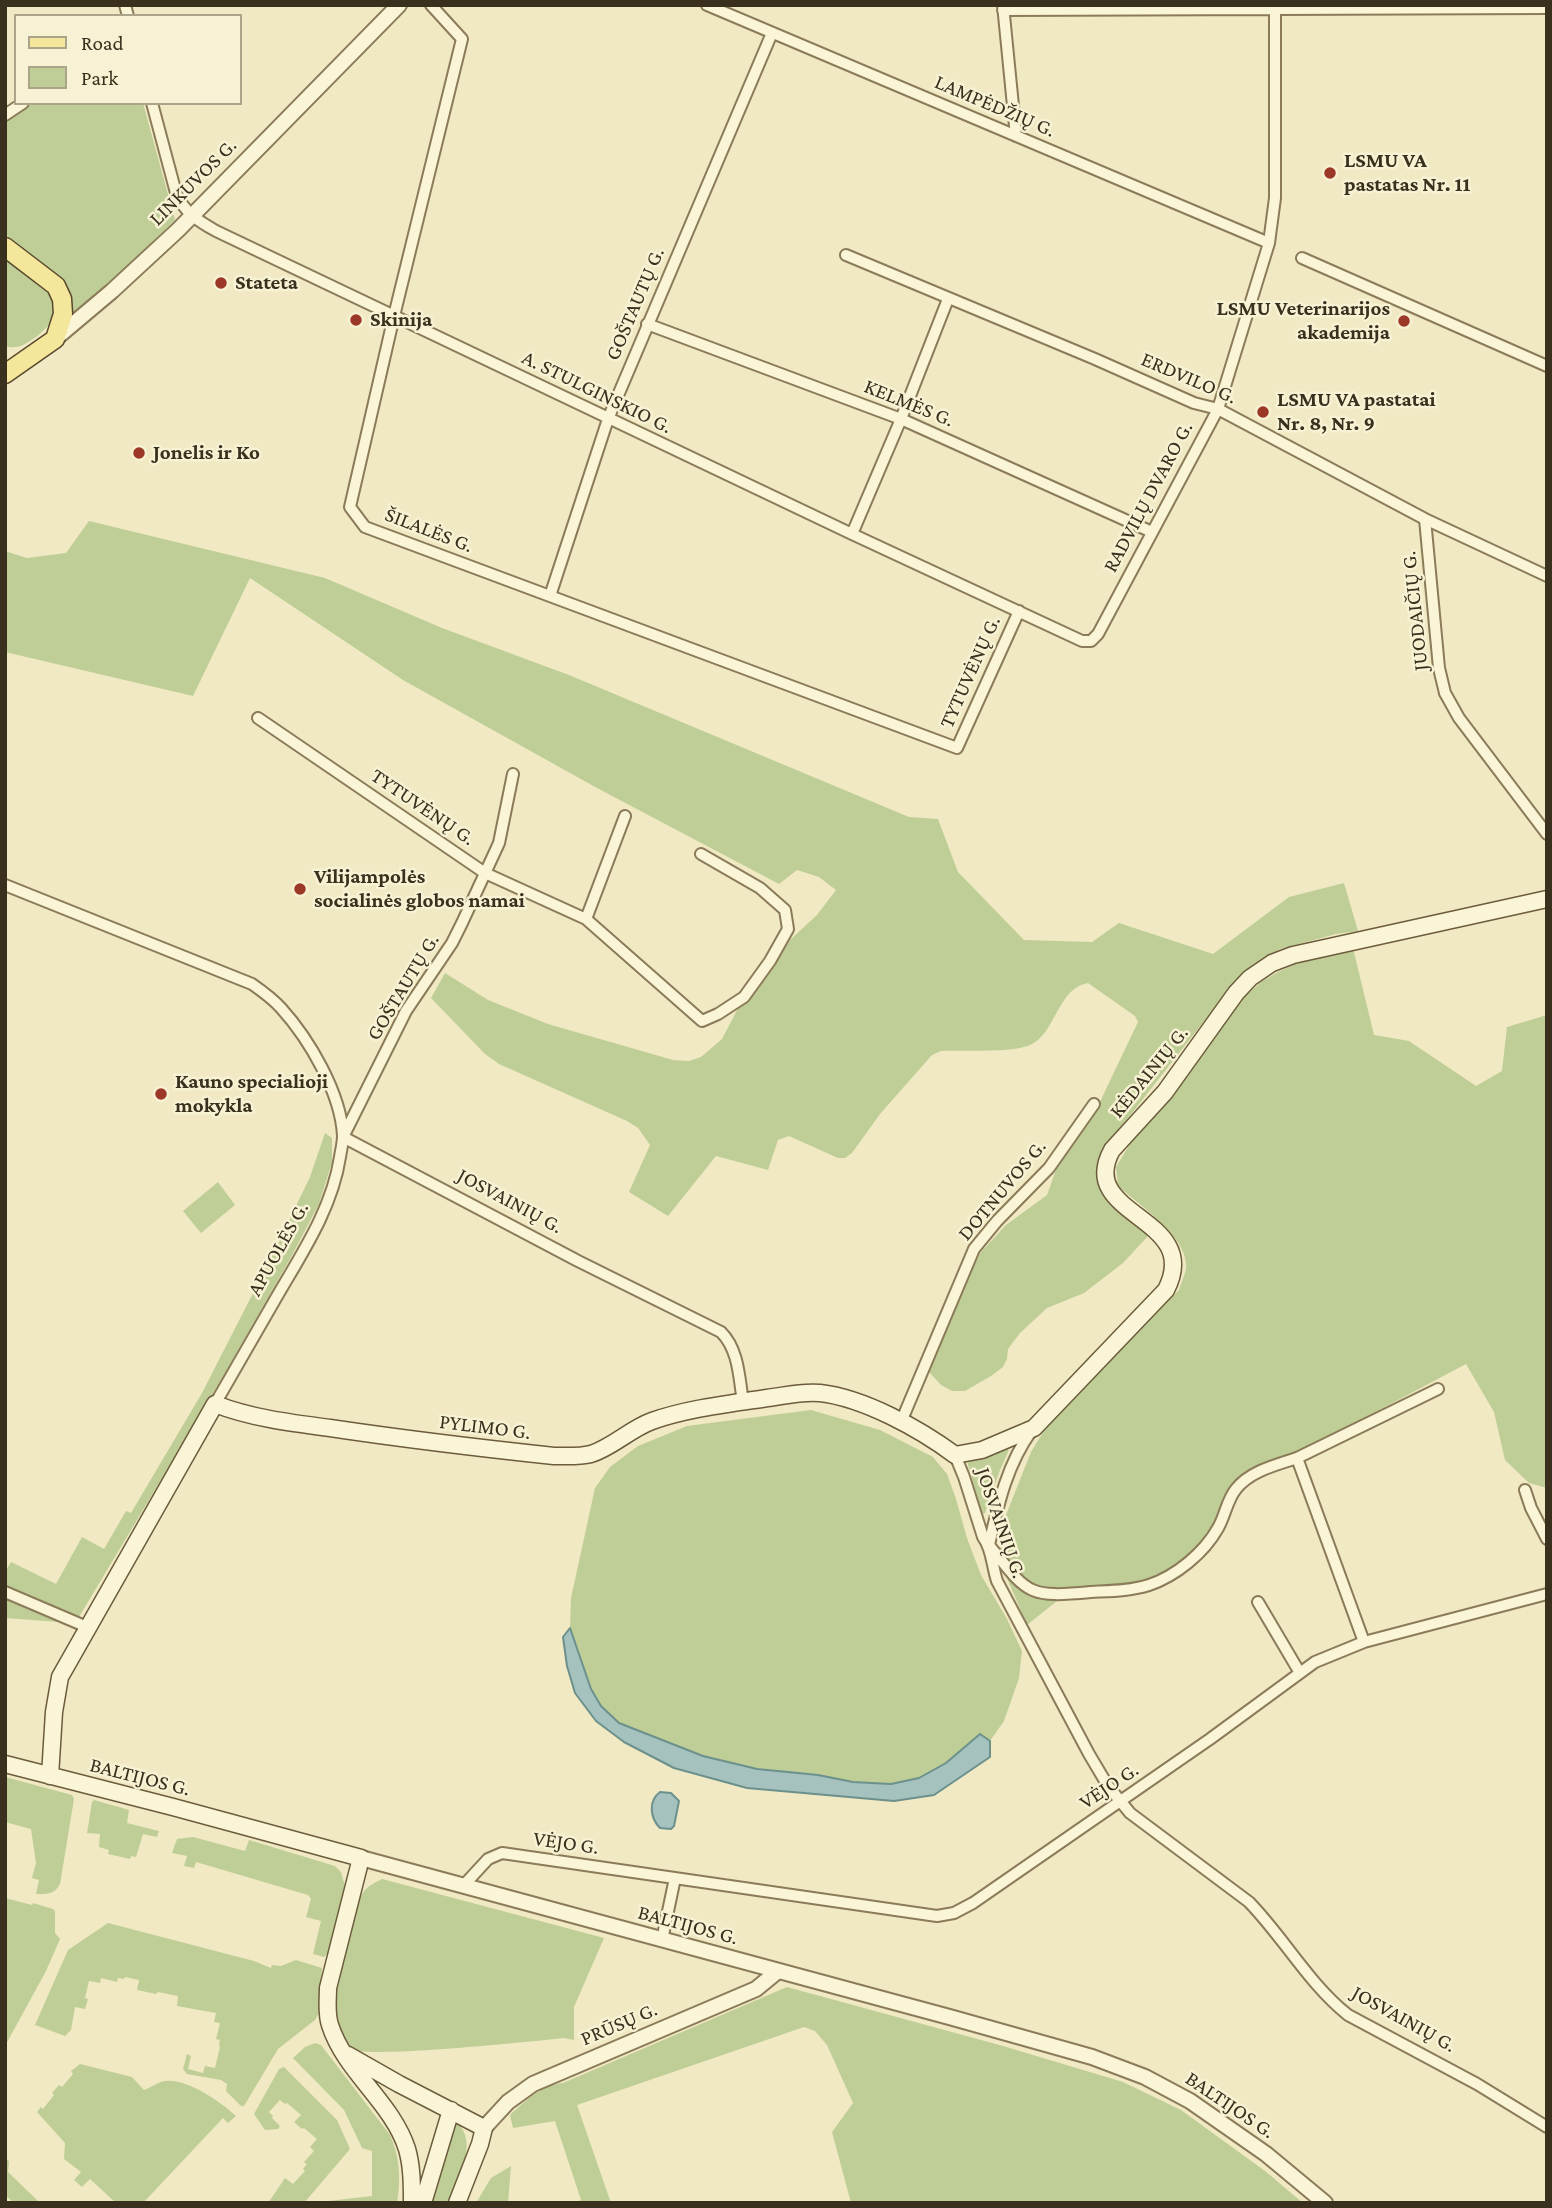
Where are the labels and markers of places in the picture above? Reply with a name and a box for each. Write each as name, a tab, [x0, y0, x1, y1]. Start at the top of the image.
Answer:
place label: LSMU VA pastatas Nr. 11	[1344, 148, 1470, 198]
marker: LSMU VA pastatas Nr. 11	[1322, 165, 1338, 181]
place label: Stateta	[235, 270, 298, 296]
marker: Stateta	[213, 275, 229, 291]
place label: LSMU Veterinarijos akademija	[1217, 296, 1390, 346]
place label: Skinija	[370, 307, 432, 333]
marker: Skinija	[348, 312, 364, 328]
marker: LSMU Veterinarijos akademija	[1396, 313, 1412, 329]
place label: LSMU VA pastatai Nr. 8, Nr. 9	[1277, 387, 1436, 437]
marker: LSMU VA pastatai Nr. 8, Nr. 9	[1255, 404, 1271, 420]
place label: Jonelis ir Ko	[153, 440, 260, 466]
marker: Jonelis ir Ko	[131, 445, 147, 461]
place label: Vilijampolės socialinės globos namai	[314, 864, 525, 914]
marker: Vilijampolės socialinės globos namai	[292, 881, 308, 897]
place label: Kauno specialioji mokykla	[175, 1069, 328, 1119]
marker: Kauno specialioji mokykla	[153, 1086, 169, 1102]

